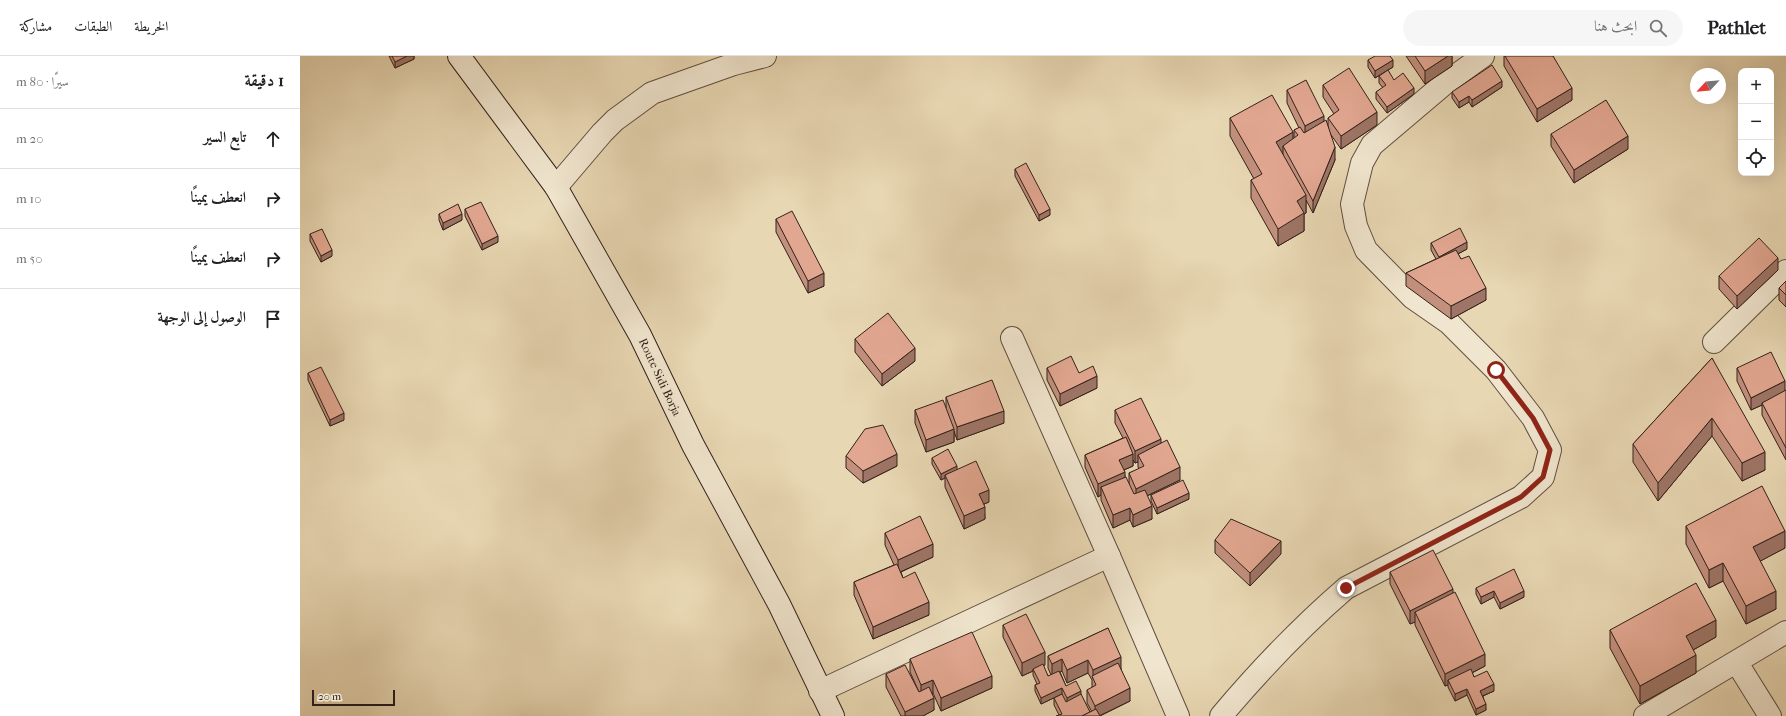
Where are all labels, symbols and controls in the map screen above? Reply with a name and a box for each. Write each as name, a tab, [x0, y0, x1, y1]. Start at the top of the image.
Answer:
search box	[1403, 10, 1683, 46]
text: ابحث هنا	[1594, 17, 1637, 35]
icon: search	[1647, 17, 1669, 39]
text: Pathlet	[1707, 17, 1766, 39]
text: مشاركة	[20, 18, 52, 35]
text: الطبقات	[74, 18, 112, 35]
text: الخريطة	[134, 18, 168, 35]
north arrow	[1690, 68, 1726, 104]
map controls	[1738, 68, 1774, 176]
button: +	[1738, 68, 1774, 104]
text: 1 دقيقة	[245, 70, 284, 90]
text: سيرًا · 80 m	[16, 74, 69, 89]
button: −	[1738, 104, 1774, 140]
text: تابع السير	[204, 128, 246, 146]
icon: ahead	[262, 128, 284, 150]
text: 20 m	[16, 131, 43, 146]
button: locate	[1738, 140, 1774, 176]
text: انعطف يمينًا	[191, 188, 246, 206]
icon: right	[262, 188, 284, 210]
text: 10 m	[16, 191, 41, 206]
text: انعطف يمينًا	[191, 248, 246, 266]
icon: right	[262, 248, 284, 270]
text: 50 m	[16, 251, 42, 266]
text: الوصول إلى الوجهة	[157, 308, 246, 326]
icon: arrive	[262, 308, 284, 330]
street label: Route Sidi Borja	[636, 336, 684, 418]
route start	[1487, 361, 1505, 379]
route end	[1337, 579, 1355, 597]
scale bar	[312, 688, 395, 707]
text: 20 m	[318, 690, 341, 703]

